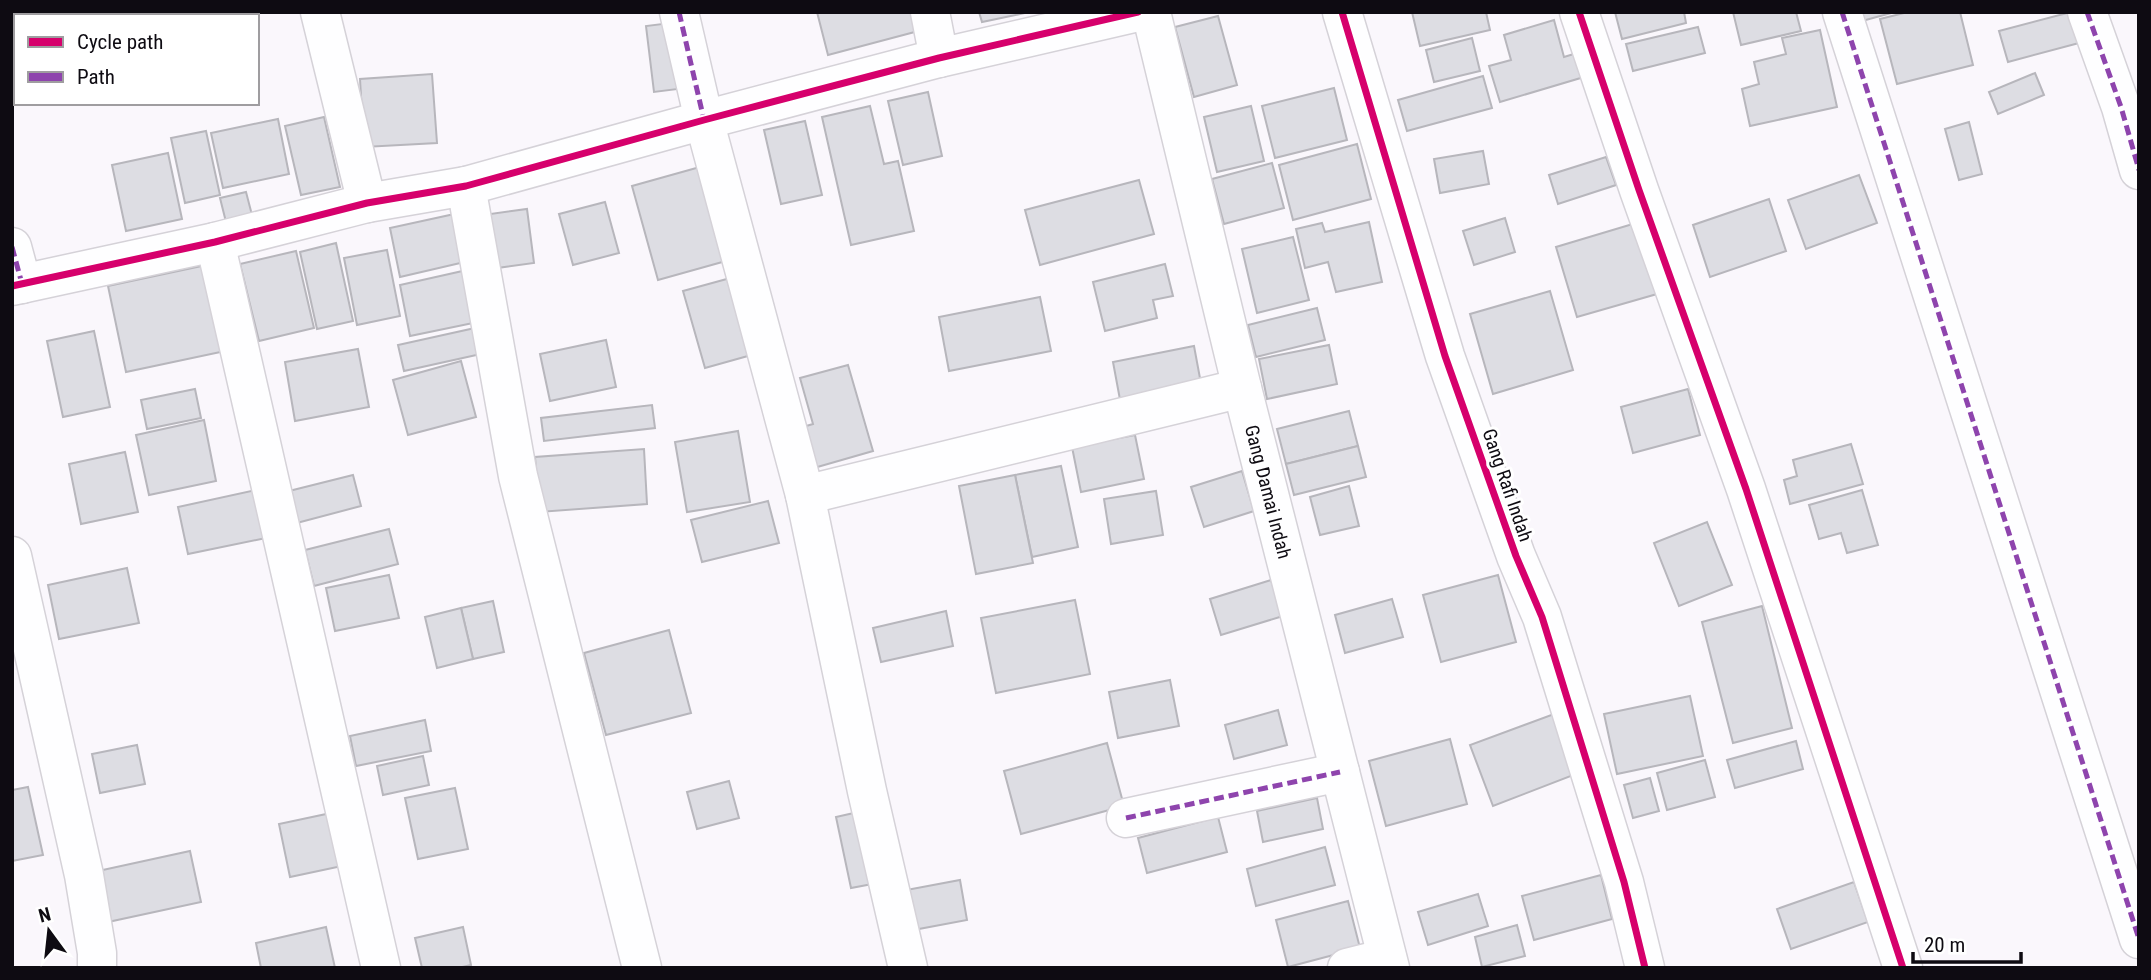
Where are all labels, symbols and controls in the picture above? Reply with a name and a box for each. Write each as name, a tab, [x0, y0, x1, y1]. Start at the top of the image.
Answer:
legend	[14, 14, 259, 105]
text: Cycle path	[77, 30, 163, 54]
text: Path	[77, 65, 115, 89]
street label: Gang Damai Indah	[1240, 423, 1296, 561]
street label: Gang Rafi Indah	[1477, 426, 1538, 545]
north arrow	[14, 896, 84, 966]
text: N	[36, 902, 53, 928]
scale bar	[1913, 920, 2022, 964]
text: 20 m	[1924, 933, 1965, 957]

